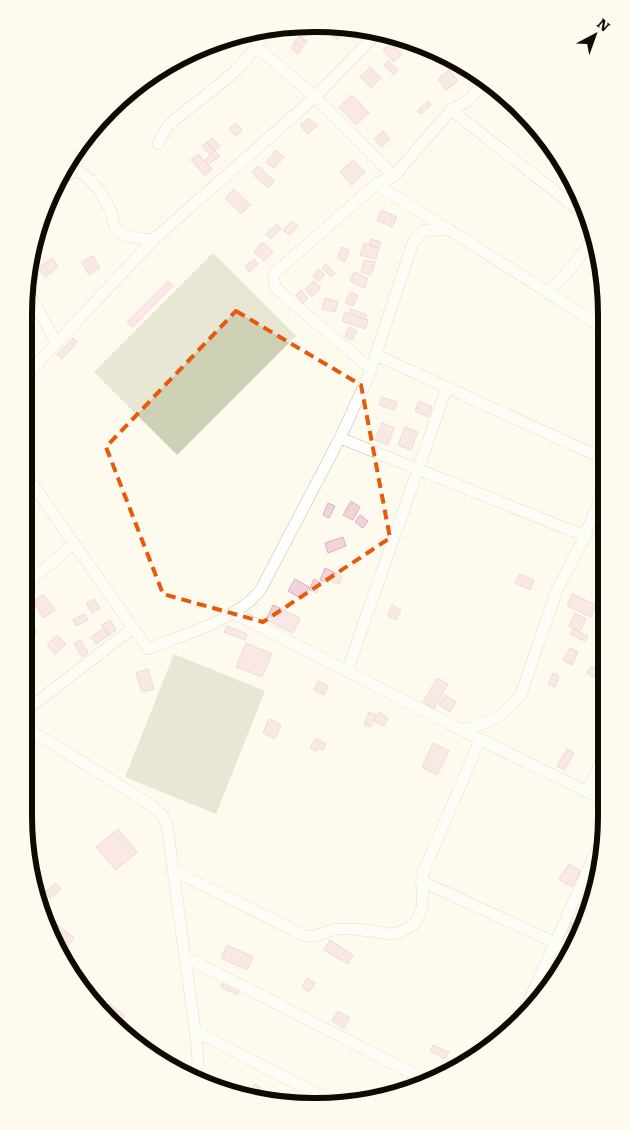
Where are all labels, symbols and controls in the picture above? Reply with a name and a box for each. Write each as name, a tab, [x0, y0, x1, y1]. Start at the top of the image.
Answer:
north arrow	[570, 10, 620, 60]
text: N	[593, 13, 615, 36]

